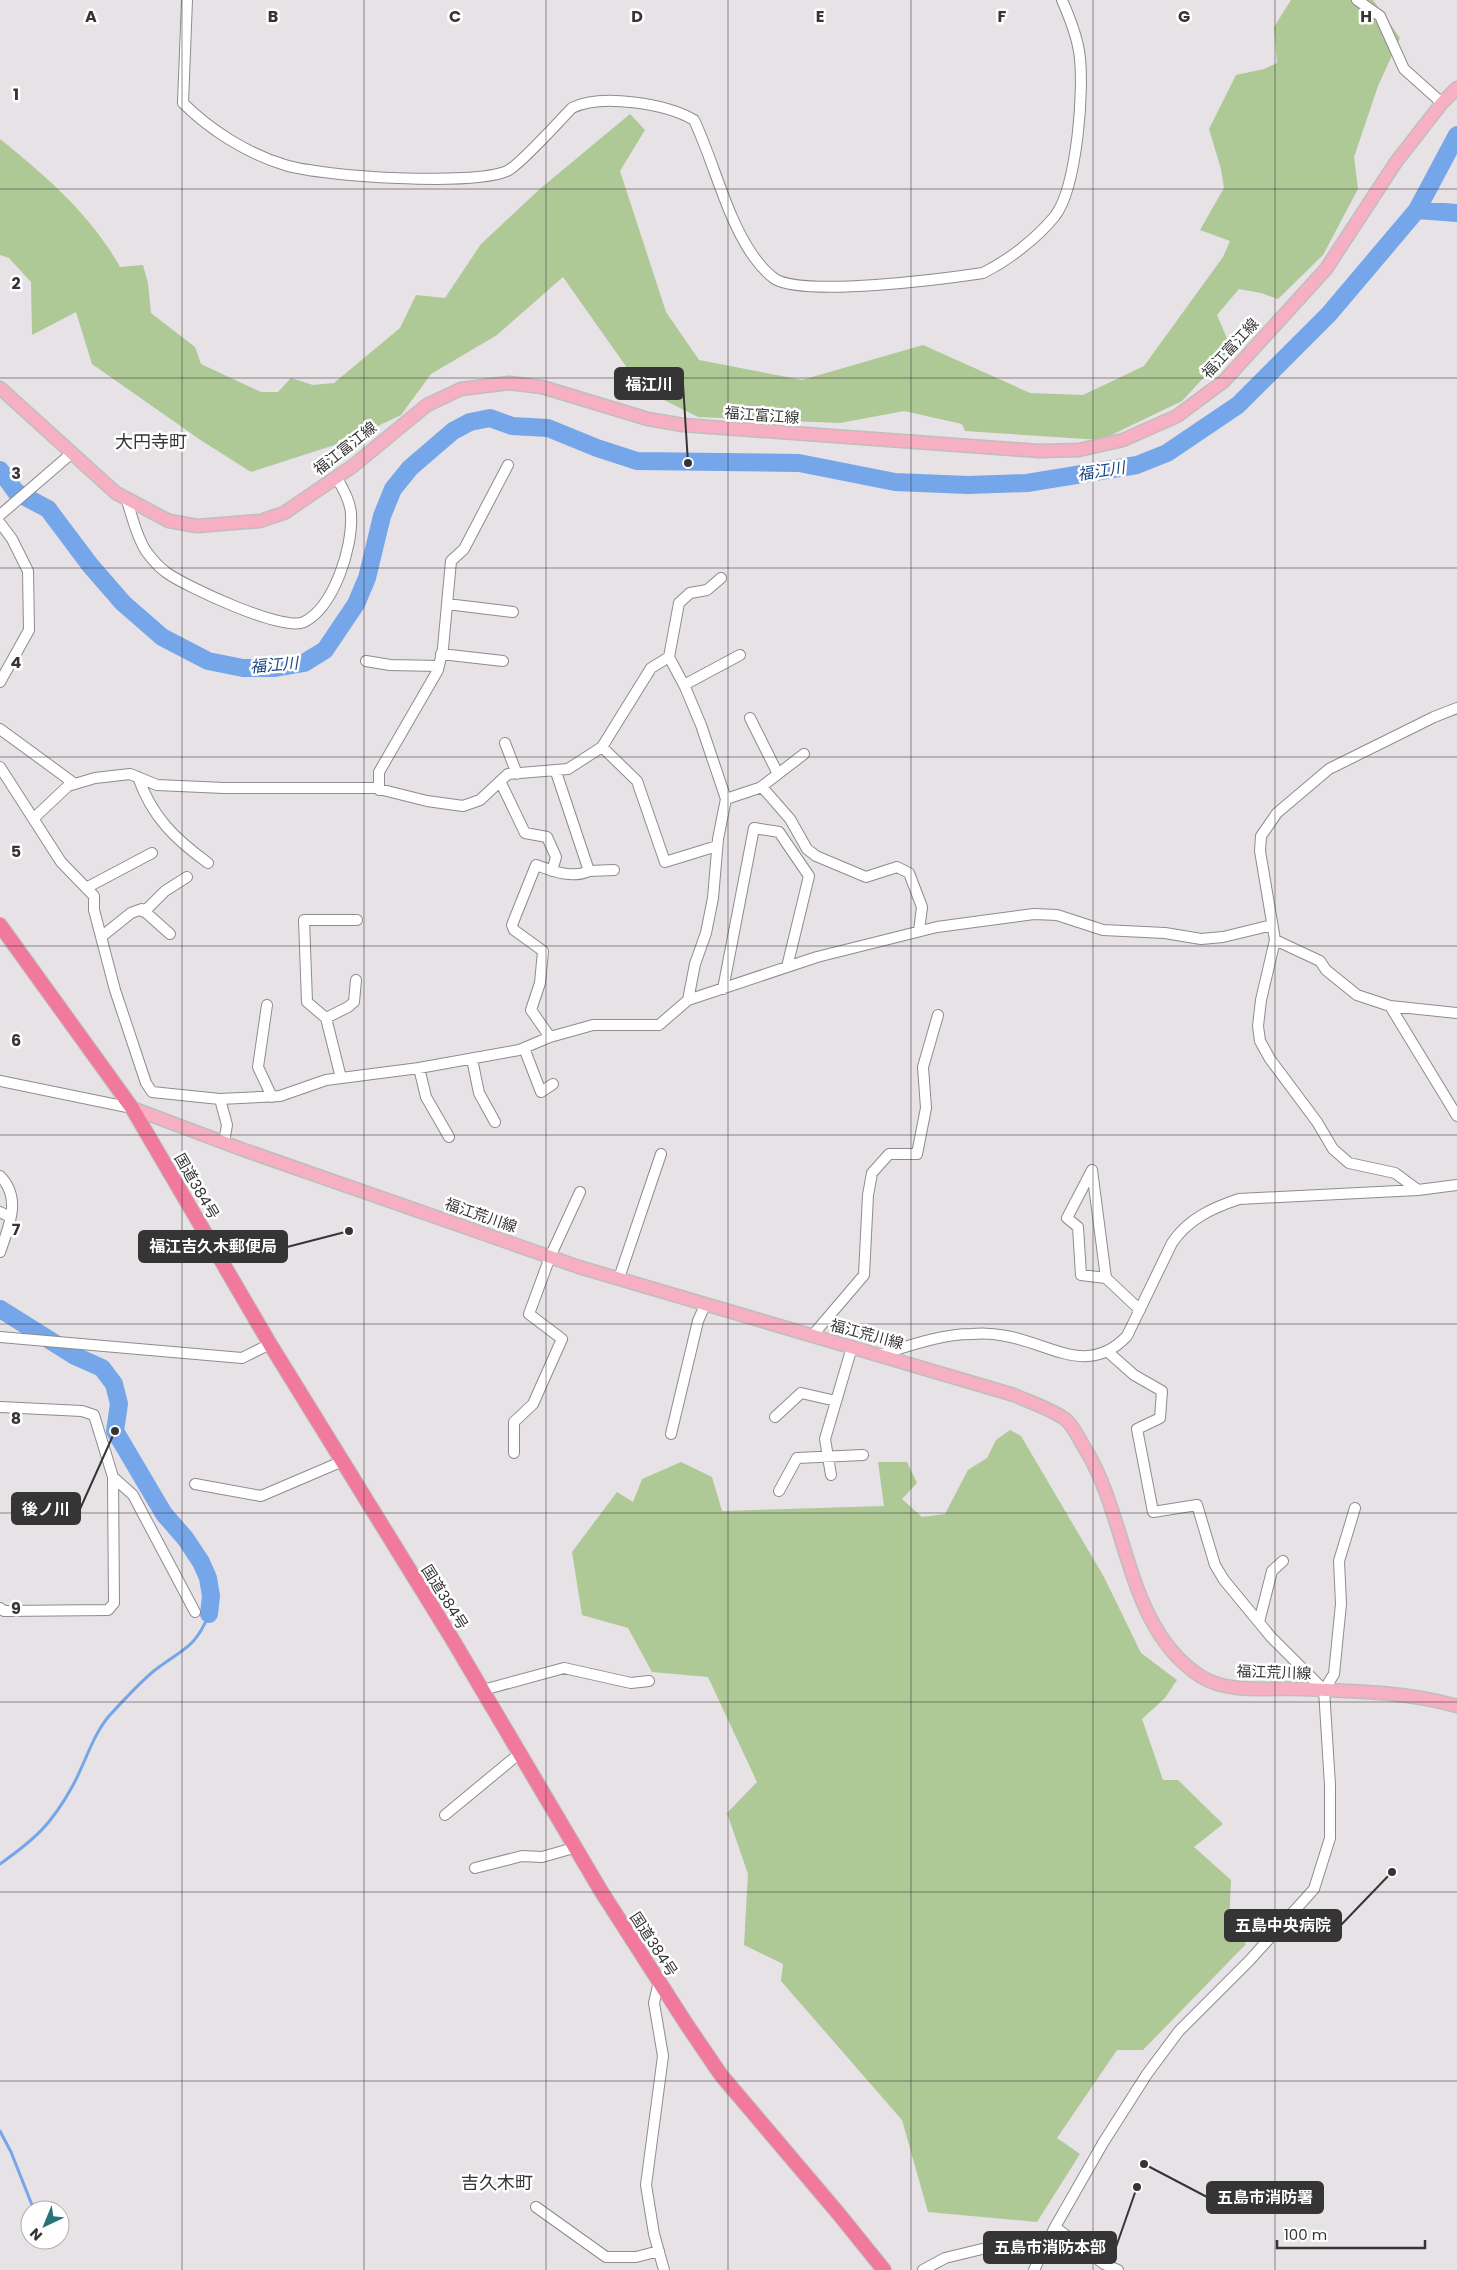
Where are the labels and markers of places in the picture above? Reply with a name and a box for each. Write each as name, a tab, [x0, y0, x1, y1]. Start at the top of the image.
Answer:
callout: 福江川	[615, 368, 683, 399]
callout: 福江吉久木郵便局	[139, 1231, 287, 1262]
callout: 後ノ川	[12, 1493, 80, 1524]
callout: 五島中央病院	[1225, 1910, 1341, 1941]
callout: 五島市消防署	[1207, 2182, 1323, 2213]
callout: 五島市消防本部	[984, 2232, 1116, 2263]

